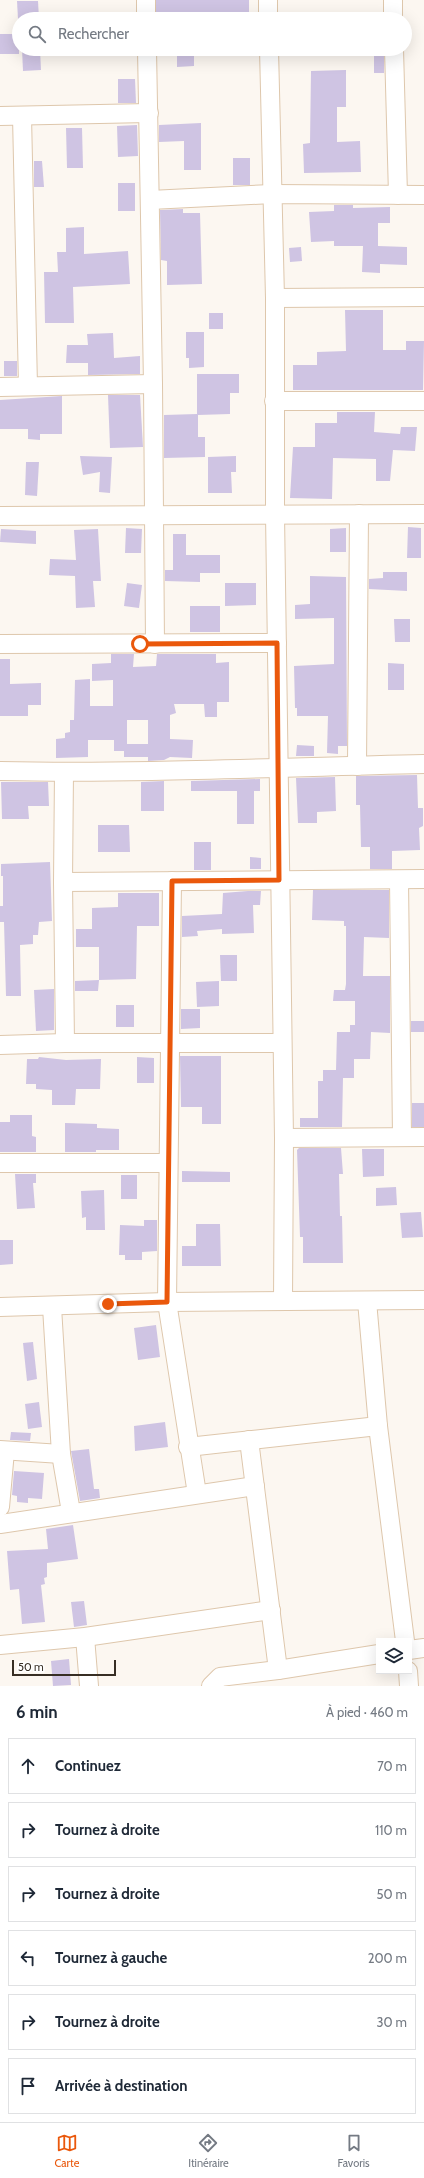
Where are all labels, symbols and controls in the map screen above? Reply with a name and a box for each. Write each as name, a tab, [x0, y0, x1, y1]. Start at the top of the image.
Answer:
search box	[12, 12, 412, 56]
icon: search	[26, 23, 48, 45]
text: Rechercher	[58, 25, 129, 43]
route start	[131, 635, 149, 653]
route end	[99, 1295, 117, 1313]
map controls	[376, 1638, 412, 1674]
button: layers	[376, 1638, 412, 1674]
scale bar	[12, 1658, 116, 1677]
text: 50 m	[18, 1660, 44, 1674]
text: 6 min	[16, 1702, 58, 1722]
text: À pied · 460 m	[326, 1704, 408, 1720]
icon: ahead	[17, 1755, 39, 1777]
text: Continuez	[55, 1757, 121, 1775]
text: 70 m	[377, 1758, 407, 1774]
icon: right	[17, 1819, 39, 1841]
text: Tournez à droite	[55, 1821, 160, 1839]
text: 110 m	[375, 1822, 407, 1838]
icon: right	[17, 1883, 39, 1905]
text: Tournez à droite	[55, 1885, 160, 1903]
text: 50 m	[377, 1886, 407, 1902]
icon: left	[17, 1947, 39, 1969]
text: Tournez à gauche	[55, 1949, 167, 1967]
text: 200 m	[368, 1950, 407, 1966]
icon: right	[17, 2011, 39, 2033]
text: Tournez à droite	[55, 2013, 160, 2031]
text: 30 m	[377, 2014, 407, 2030]
icon: arrive	[17, 2075, 39, 2097]
text: Arrivée à destination	[55, 2077, 187, 2095]
tab: Carte	[54, 2132, 79, 2170]
tab: Itinéraire	[188, 2132, 229, 2170]
tab: Favoris	[338, 2132, 370, 2170]

